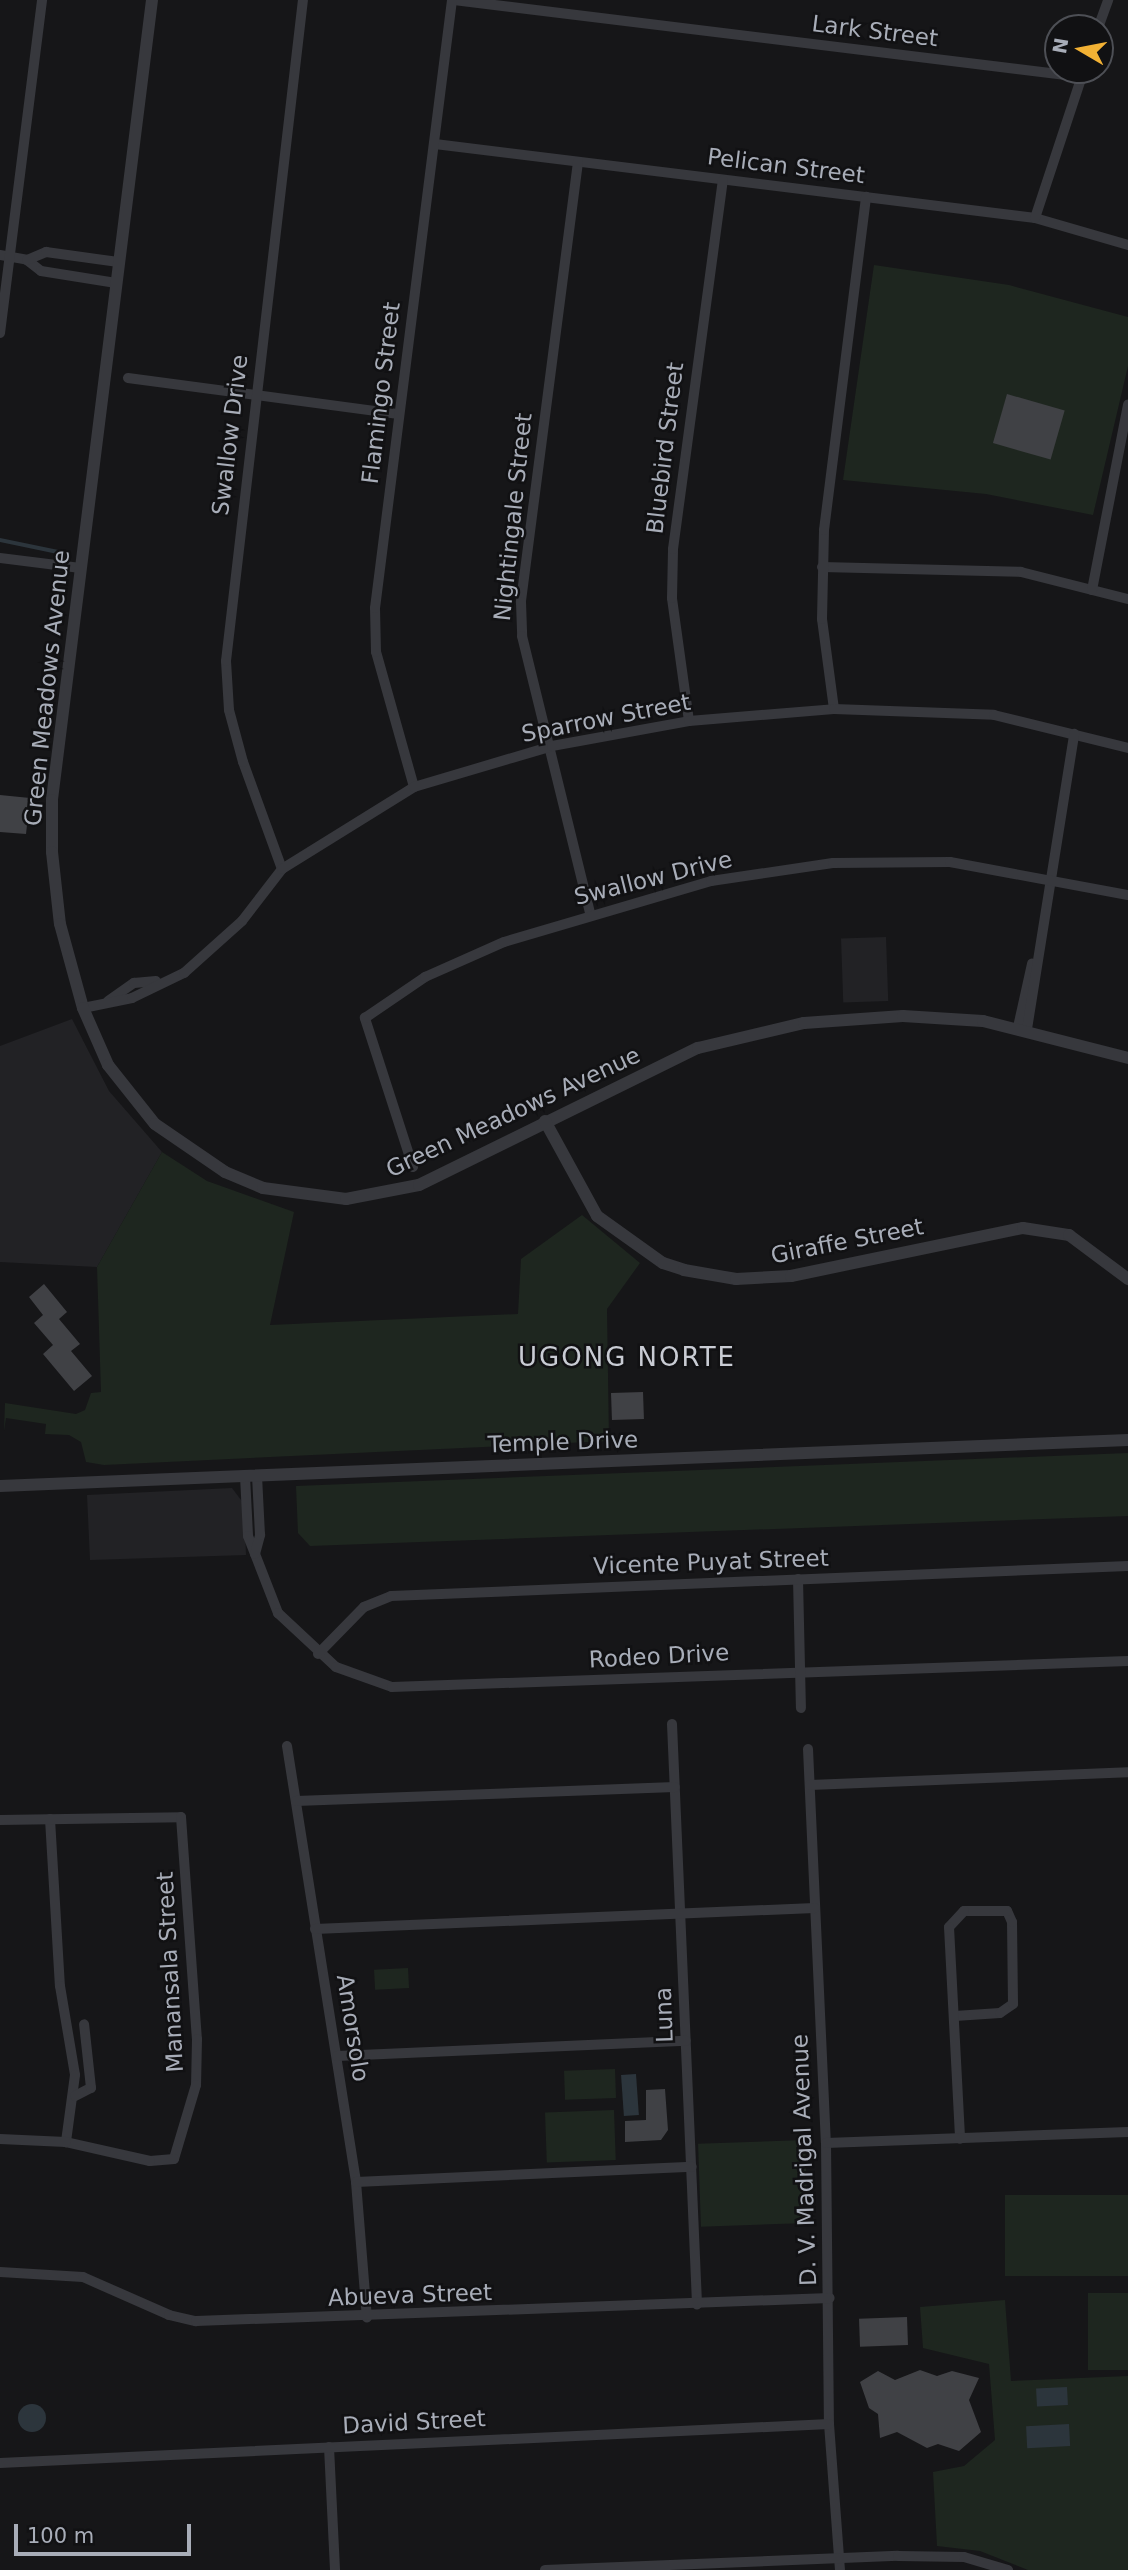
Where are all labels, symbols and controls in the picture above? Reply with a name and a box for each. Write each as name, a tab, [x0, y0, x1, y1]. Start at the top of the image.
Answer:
street label: Lark Street	[810, 10, 940, 52]
north arrow	[1044, 14, 1114, 84]
text: N	[1048, 36, 1073, 55]
street label: Pelican Street	[706, 143, 866, 189]
street label: Flamingo Street	[356, 301, 406, 485]
street label: Swallow Drive	[206, 353, 254, 517]
street label: Bluebird Street	[641, 361, 689, 535]
street label: Nightingale Street	[488, 412, 538, 622]
street label: Green Meadows Avenue	[19, 549, 75, 827]
street label: Sparrow Street	[519, 688, 693, 748]
street label: Swallow Drive	[571, 845, 735, 911]
street label: Green Meadows Avenue	[382, 1041, 644, 1183]
street label: Giraffe Street	[768, 1213, 926, 1269]
district label: UGONG NORTE	[519, 1342, 735, 1374]
street label: Temple Drive	[487, 1426, 639, 1458]
street label: Vicente Puyat Street	[593, 1544, 829, 1580]
street label: Rodeo Drive	[588, 1639, 730, 1673]
street label: Manansala Street	[151, 1871, 189, 2073]
street label: Amorsolo	[331, 1972, 375, 2084]
street label: Luna	[649, 1987, 679, 2043]
street label: D. V. Madrigal Avenue	[786, 2034, 822, 2286]
street label: Abueva Street	[328, 2278, 492, 2312]
street label: David Street	[342, 2404, 486, 2440]
scale bar	[18, 2510, 194, 2554]
text: 100 m	[27, 2524, 94, 2548]

